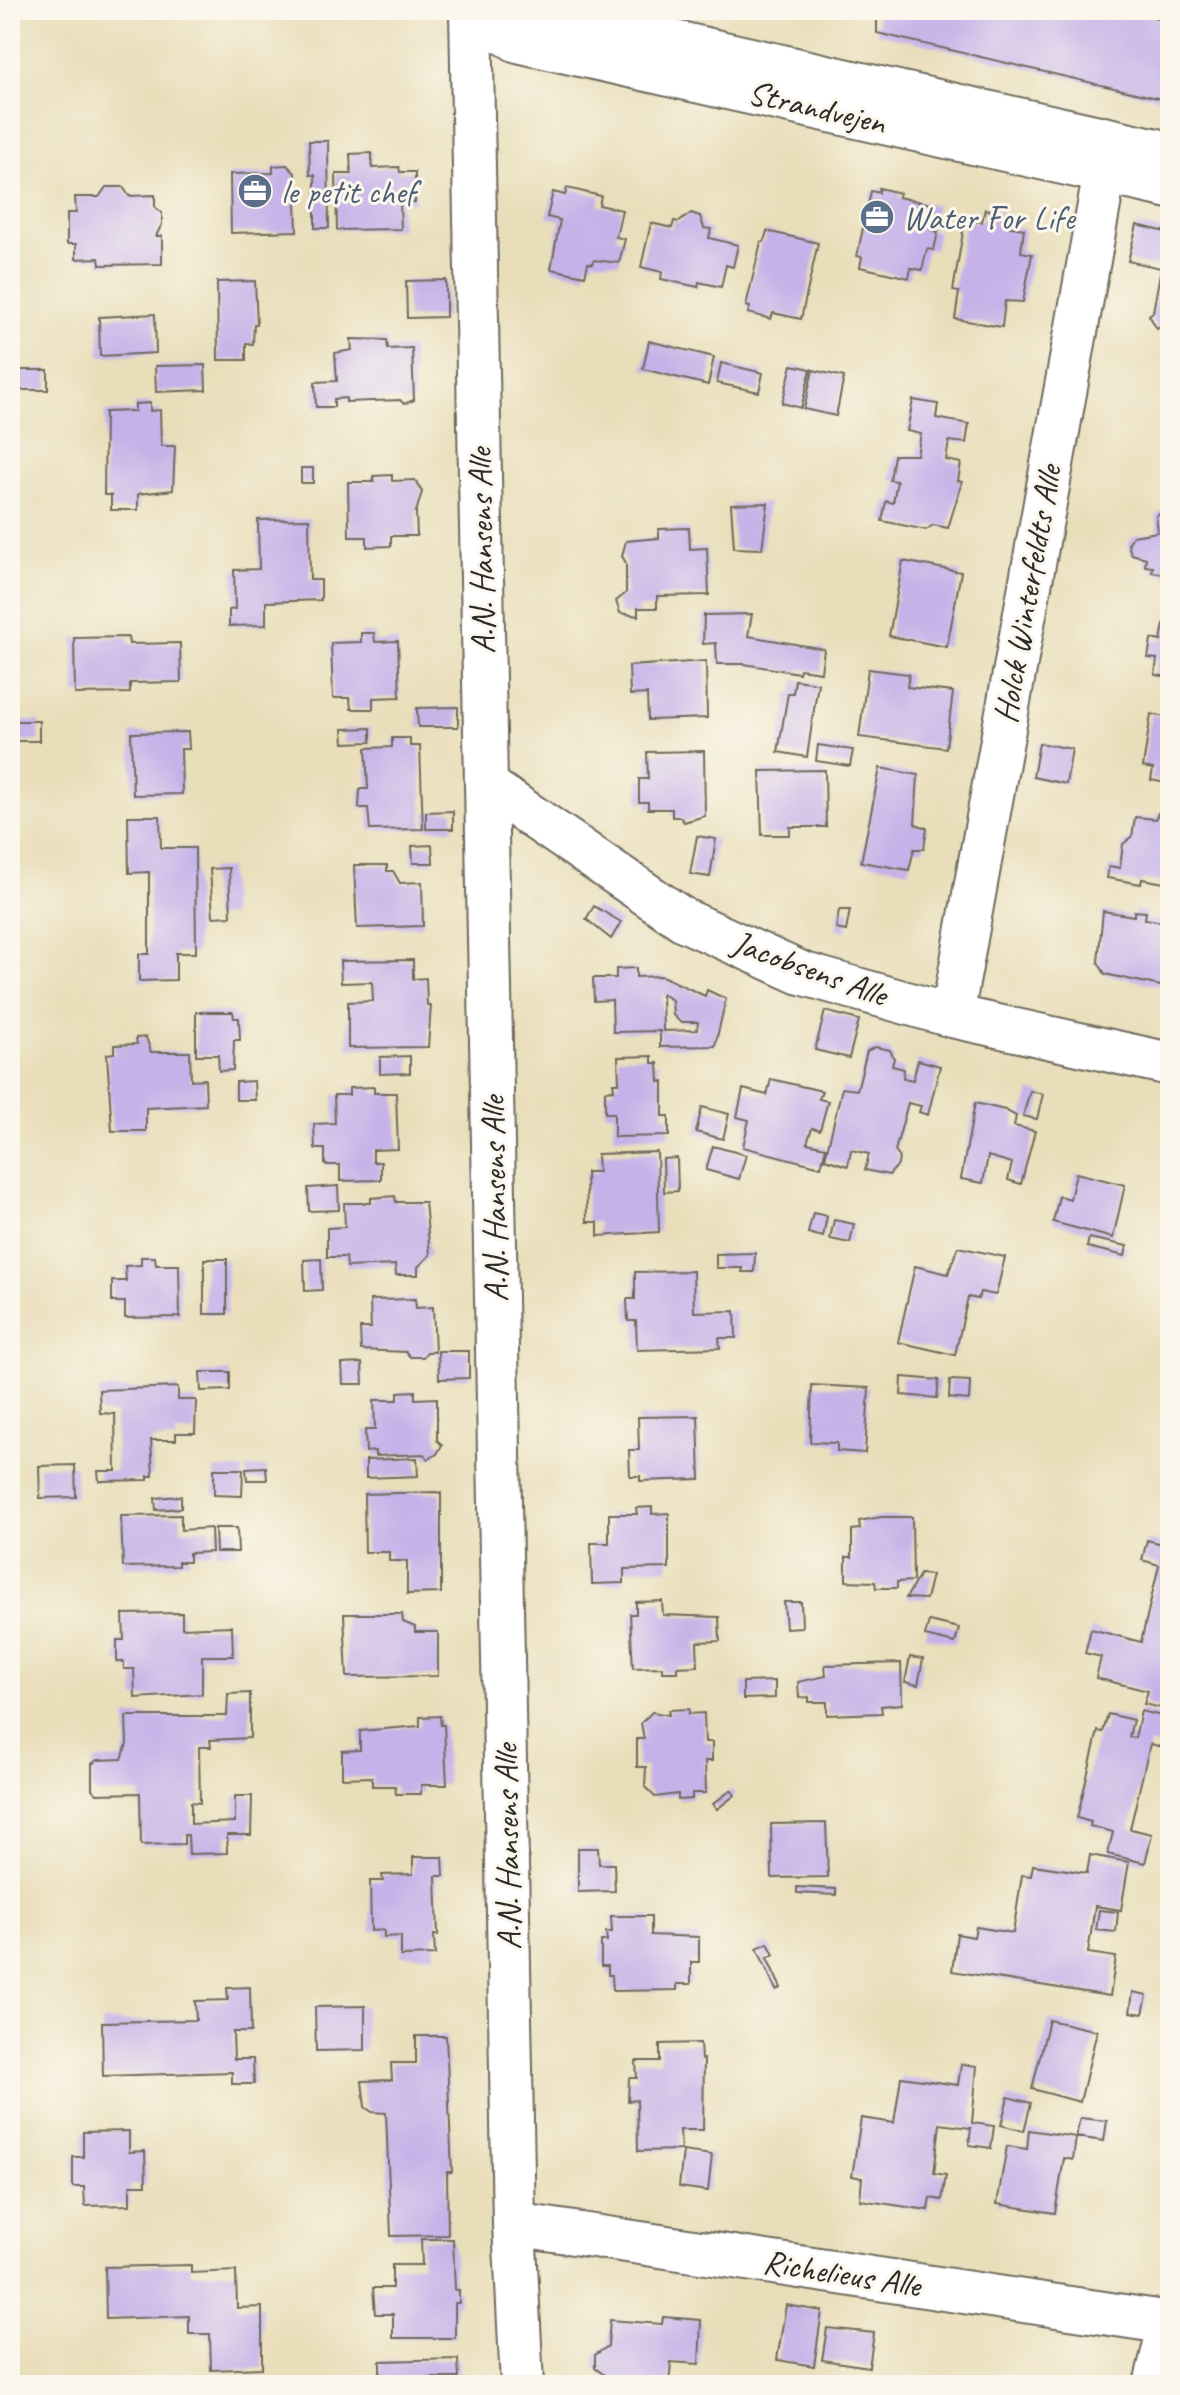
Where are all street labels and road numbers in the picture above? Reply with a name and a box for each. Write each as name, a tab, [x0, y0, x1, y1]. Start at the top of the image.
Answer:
street label: Strandvejen	[744, 70, 892, 144]
street label: A.N. Hansens Alle	[458, 445, 504, 654]
street label: Holck Winterfeldts Alle	[983, 459, 1071, 726]
street label: Jacobsens Alle	[725, 920, 896, 1017]
street label: A.N. Hansens Alle	[471, 1093, 517, 1302]
street label: A.N. Hansens Alle	[484, 1741, 530, 1950]
street label: Richelieus Alle	[760, 2239, 925, 2307]

